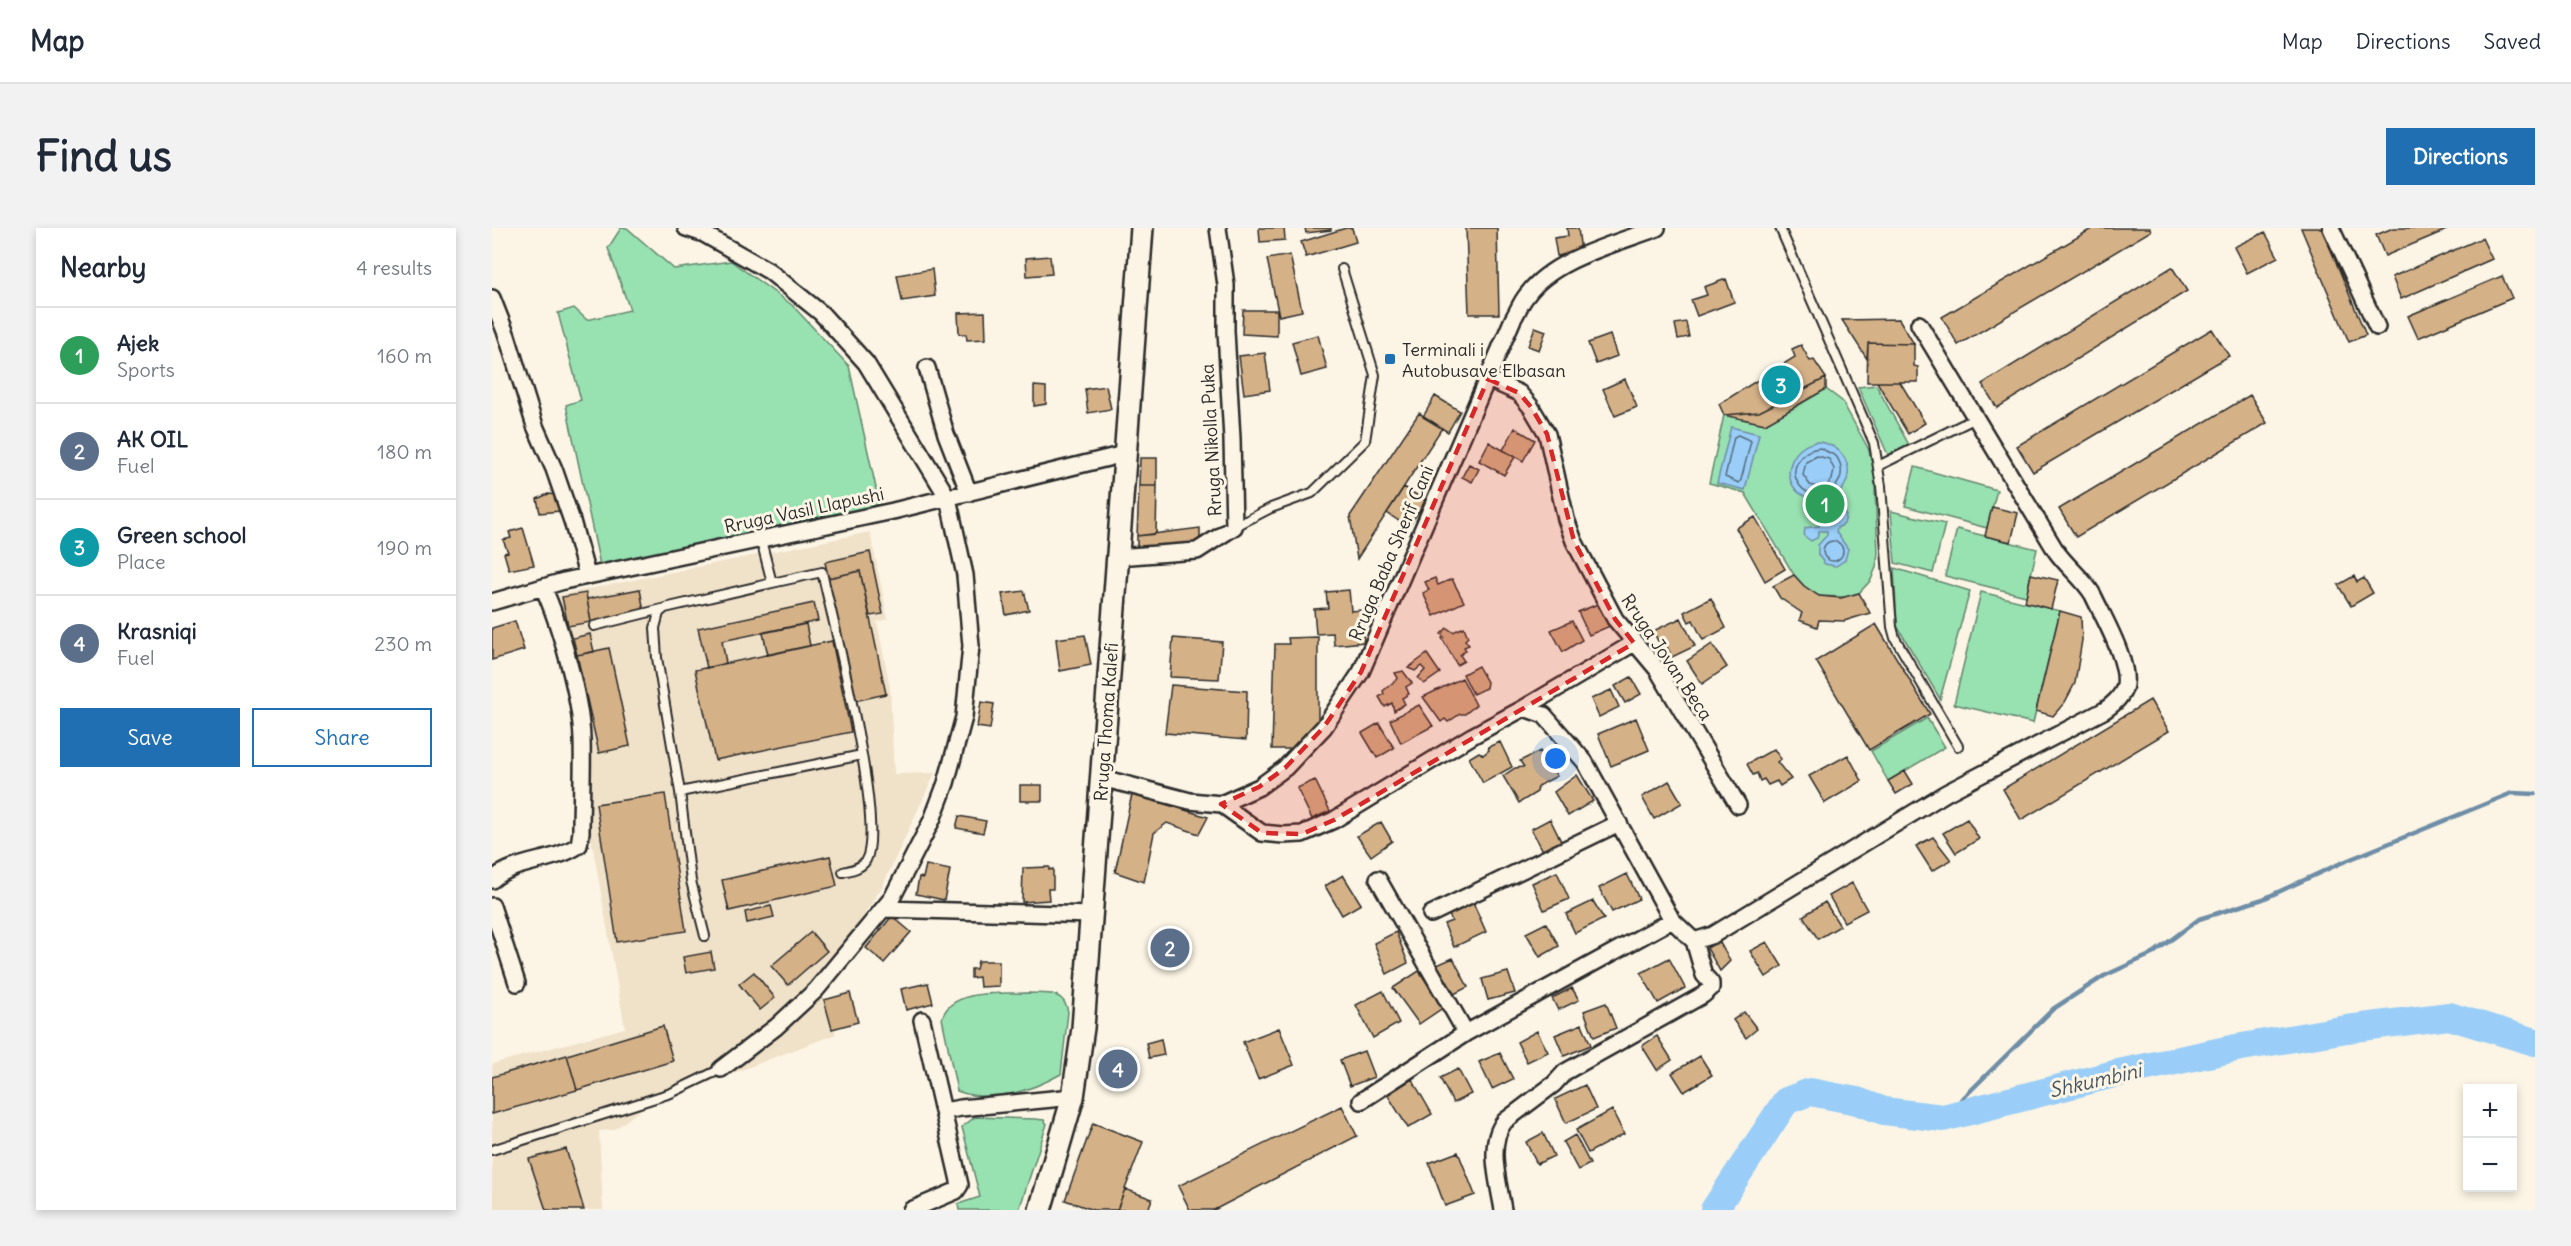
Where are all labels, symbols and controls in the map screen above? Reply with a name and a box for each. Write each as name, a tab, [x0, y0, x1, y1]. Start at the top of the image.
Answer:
text: Map	[30, 23, 84, 59]
text: Map	[2282, 28, 2323, 55]
text: Directions	[2356, 28, 2450, 55]
text: Saved	[2483, 28, 2541, 55]
button: Directions	[2386, 128, 2535, 185]
text: Find us	[36, 130, 172, 182]
text: Nearby	[60, 251, 146, 284]
text: 4 results	[356, 255, 432, 280]
text: Ajek	[117, 329, 159, 357]
place label: Terminali i Autobusave Elbasan	[1402, 338, 1566, 382]
text: 1	[76, 343, 83, 368]
text: 160 m	[377, 343, 432, 368]
marker: Terminali i Autobusave Elbasan	[1383, 352, 1397, 366]
text: Sports	[117, 357, 175, 382]
pin: 3	[1762, 362, 1800, 408]
street label: Rruga Nikolla Puka	[1196, 363, 1226, 517]
text: AK OIL	[117, 425, 188, 453]
text: 2	[74, 439, 85, 464]
text: 180 m	[377, 439, 432, 464]
text: Fuel	[117, 453, 154, 478]
street label: Rruga Baba Sherif Cani	[1344, 462, 1438, 644]
street label: Rruga Vasil Llapushi	[722, 482, 886, 538]
pin: 1	[1806, 482, 1844, 526]
text: Green school	[117, 521, 246, 549]
text: 3	[74, 535, 85, 560]
text: 190 m	[377, 535, 432, 560]
text: Place	[117, 549, 165, 574]
street label: Rruga Jovan Beca	[1616, 589, 1718, 725]
text: Krasniqi	[117, 617, 197, 645]
text: 4	[74, 631, 85, 656]
text: 230 m	[374, 631, 432, 656]
street label: Rruga Thoma Kalefi	[1089, 642, 1123, 802]
text: Fuel	[117, 645, 154, 670]
button: Save	[60, 708, 240, 767]
button: Share	[252, 708, 432, 767]
your location	[1541, 744, 1570, 773]
pin: 2	[1150, 926, 1190, 970]
pin: 4	[1098, 1046, 1138, 1092]
water label: Shkumbini	[2047, 1057, 2146, 1103]
map controls	[2463, 1084, 2517, 1192]
button: +	[2463, 1084, 2517, 1138]
button: −	[2463, 1138, 2517, 1192]

